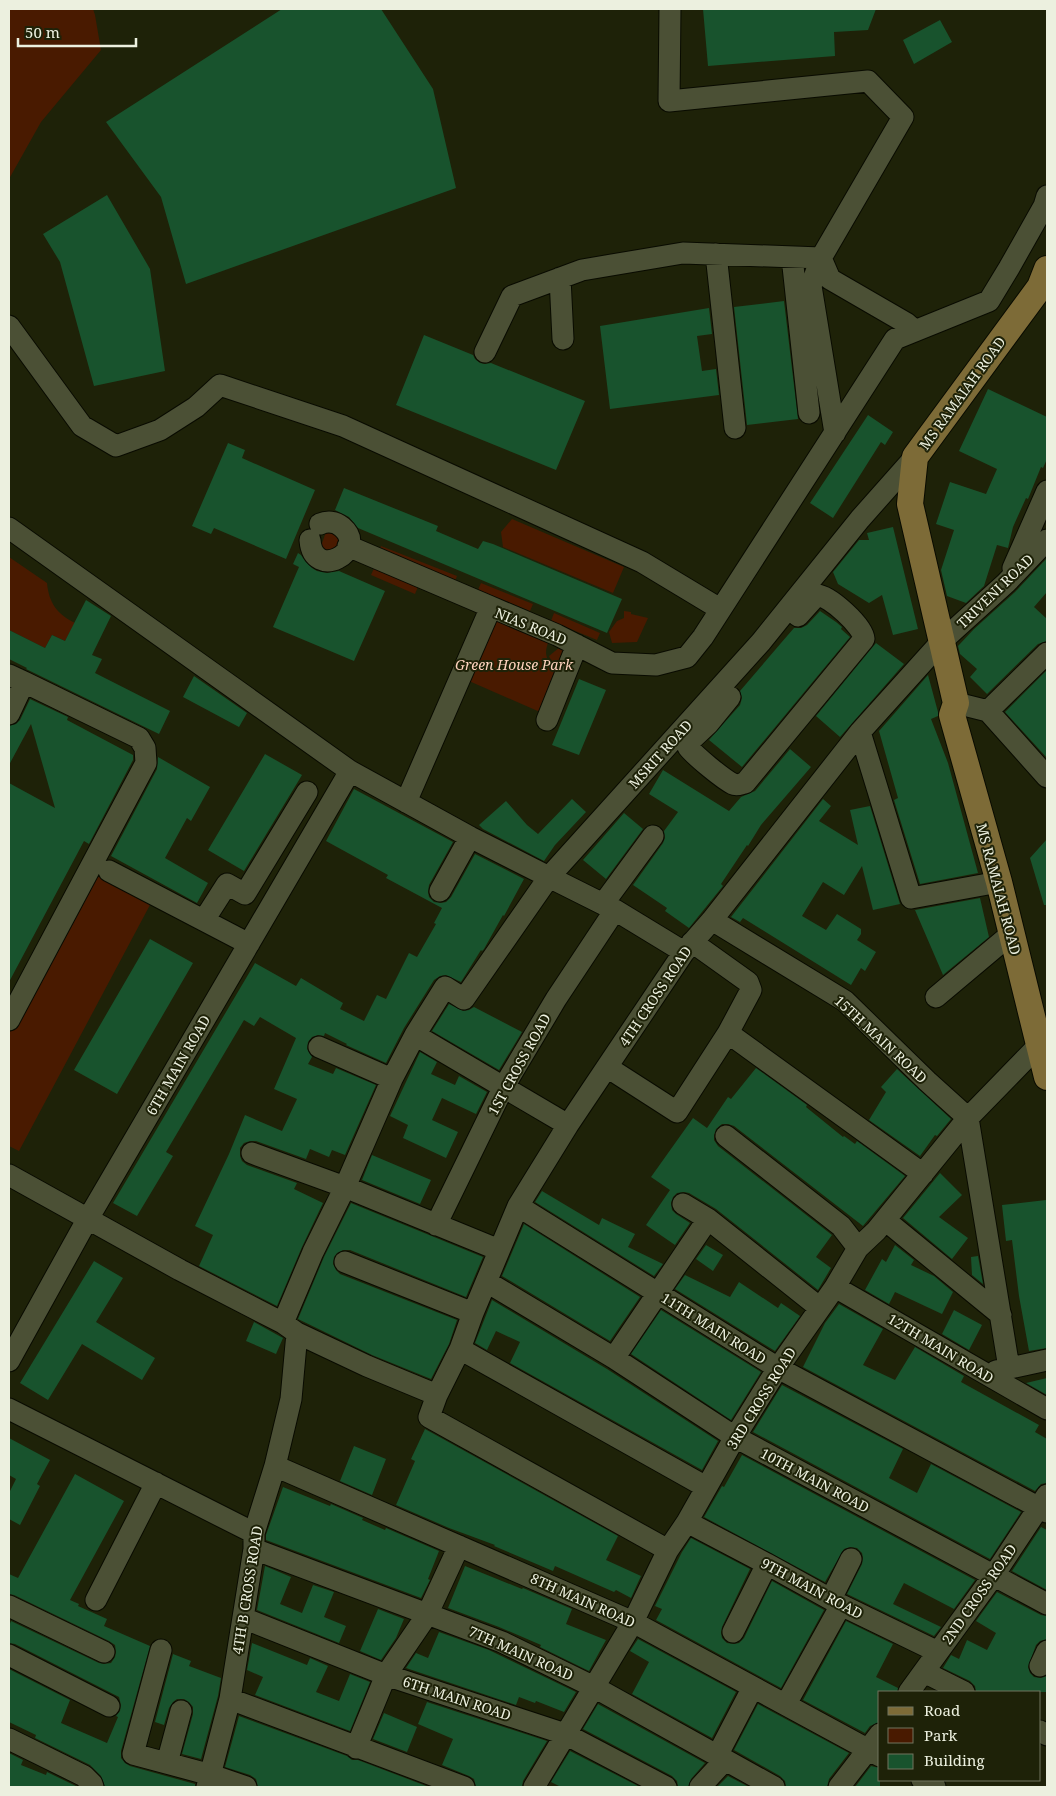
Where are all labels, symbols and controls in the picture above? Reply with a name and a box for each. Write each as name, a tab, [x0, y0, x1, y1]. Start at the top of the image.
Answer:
scale bar	[18, 15, 135, 47]
text: 50 m	[25, 22, 60, 42]
street label: MS RAMAIAH ROAD	[915, 333, 1009, 453]
street label: TRIVENI ROAD	[953, 550, 1037, 632]
street label: NIAS ROAD	[492, 603, 570, 649]
park label: Green House Park	[455, 655, 574, 674]
street label: MSRIT ROAD	[624, 716, 696, 792]
street label: MS RAMAIAH ROAD	[972, 821, 1026, 957]
street label: 4TH CROSS ROAD	[614, 942, 696, 1050]
street label: 15TH MAIN ROAD	[830, 991, 932, 1087]
street label: 1ST CROSS ROAD	[483, 1010, 555, 1118]
street label: 6TH MAIN ROAD	[142, 1011, 214, 1119]
street label: 11TH MAIN ROAD	[658, 1288, 770, 1368]
street label: 12TH MAIN ROAD	[884, 1309, 998, 1387]
street label: 3RD CROSS ROAD	[722, 1344, 800, 1452]
street label: 10TH MAIN ROAD	[757, 1443, 873, 1517]
street label: 4TH B CROSS ROAD	[227, 1524, 267, 1656]
street label: 2ND CROSS ROAD	[937, 1540, 1021, 1648]
street label: 9TH MAIN ROAD	[758, 1553, 866, 1623]
street label: 8TH MAIN ROAD	[528, 1568, 638, 1632]
street label: 7TH MAIN ROAD	[466, 1621, 576, 1685]
street label: 6TH MAIN ROAD	[400, 1672, 514, 1724]
legend	[878, 1691, 1041, 1781]
text: Road	[924, 1700, 960, 1720]
text: Park	[924, 1725, 958, 1745]
text: Building	[924, 1750, 985, 1770]

